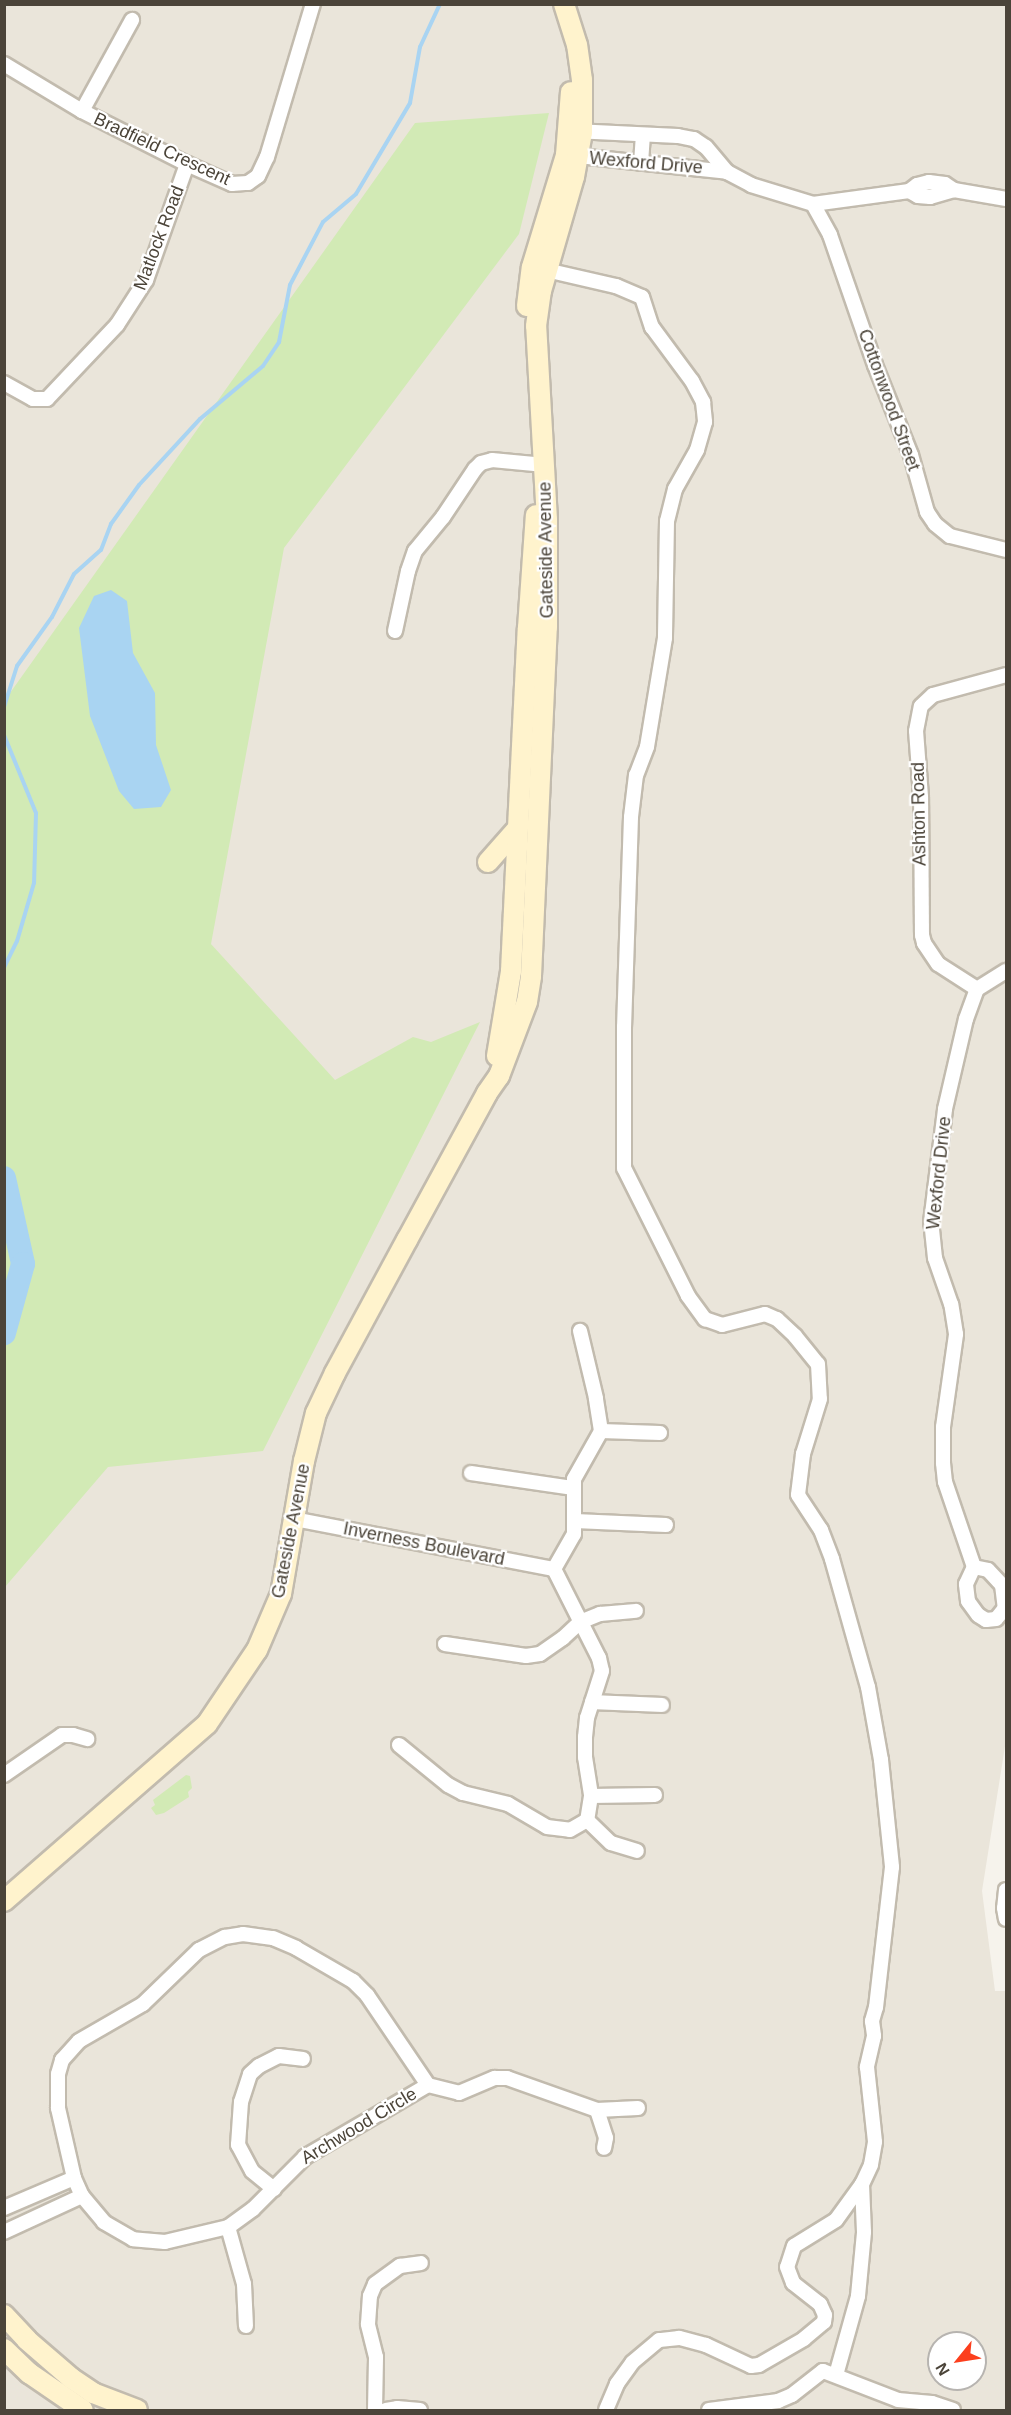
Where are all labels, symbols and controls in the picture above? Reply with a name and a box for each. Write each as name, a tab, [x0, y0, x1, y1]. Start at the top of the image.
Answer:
street label: Bradfield Crescent	[90, 108, 234, 190]
street label: Wexford Drive	[588, 147, 704, 179]
street label: Matlock Road	[129, 183, 189, 293]
street label: Cottonwood Street	[853, 326, 925, 474]
street label: Gateside Avenue	[534, 481, 558, 619]
street label: Ashton Road	[907, 762, 931, 866]
street label: Wexford Drive	[922, 1115, 956, 1231]
street label: Gateside Avenue	[267, 1461, 315, 1601]
street label: Inverness Boulevard	[341, 1518, 507, 1570]
street label: Archwood Circle	[297, 2083, 421, 2169]
north arrow	[927, 2331, 987, 2391]
text: N	[932, 2360, 953, 2379]

